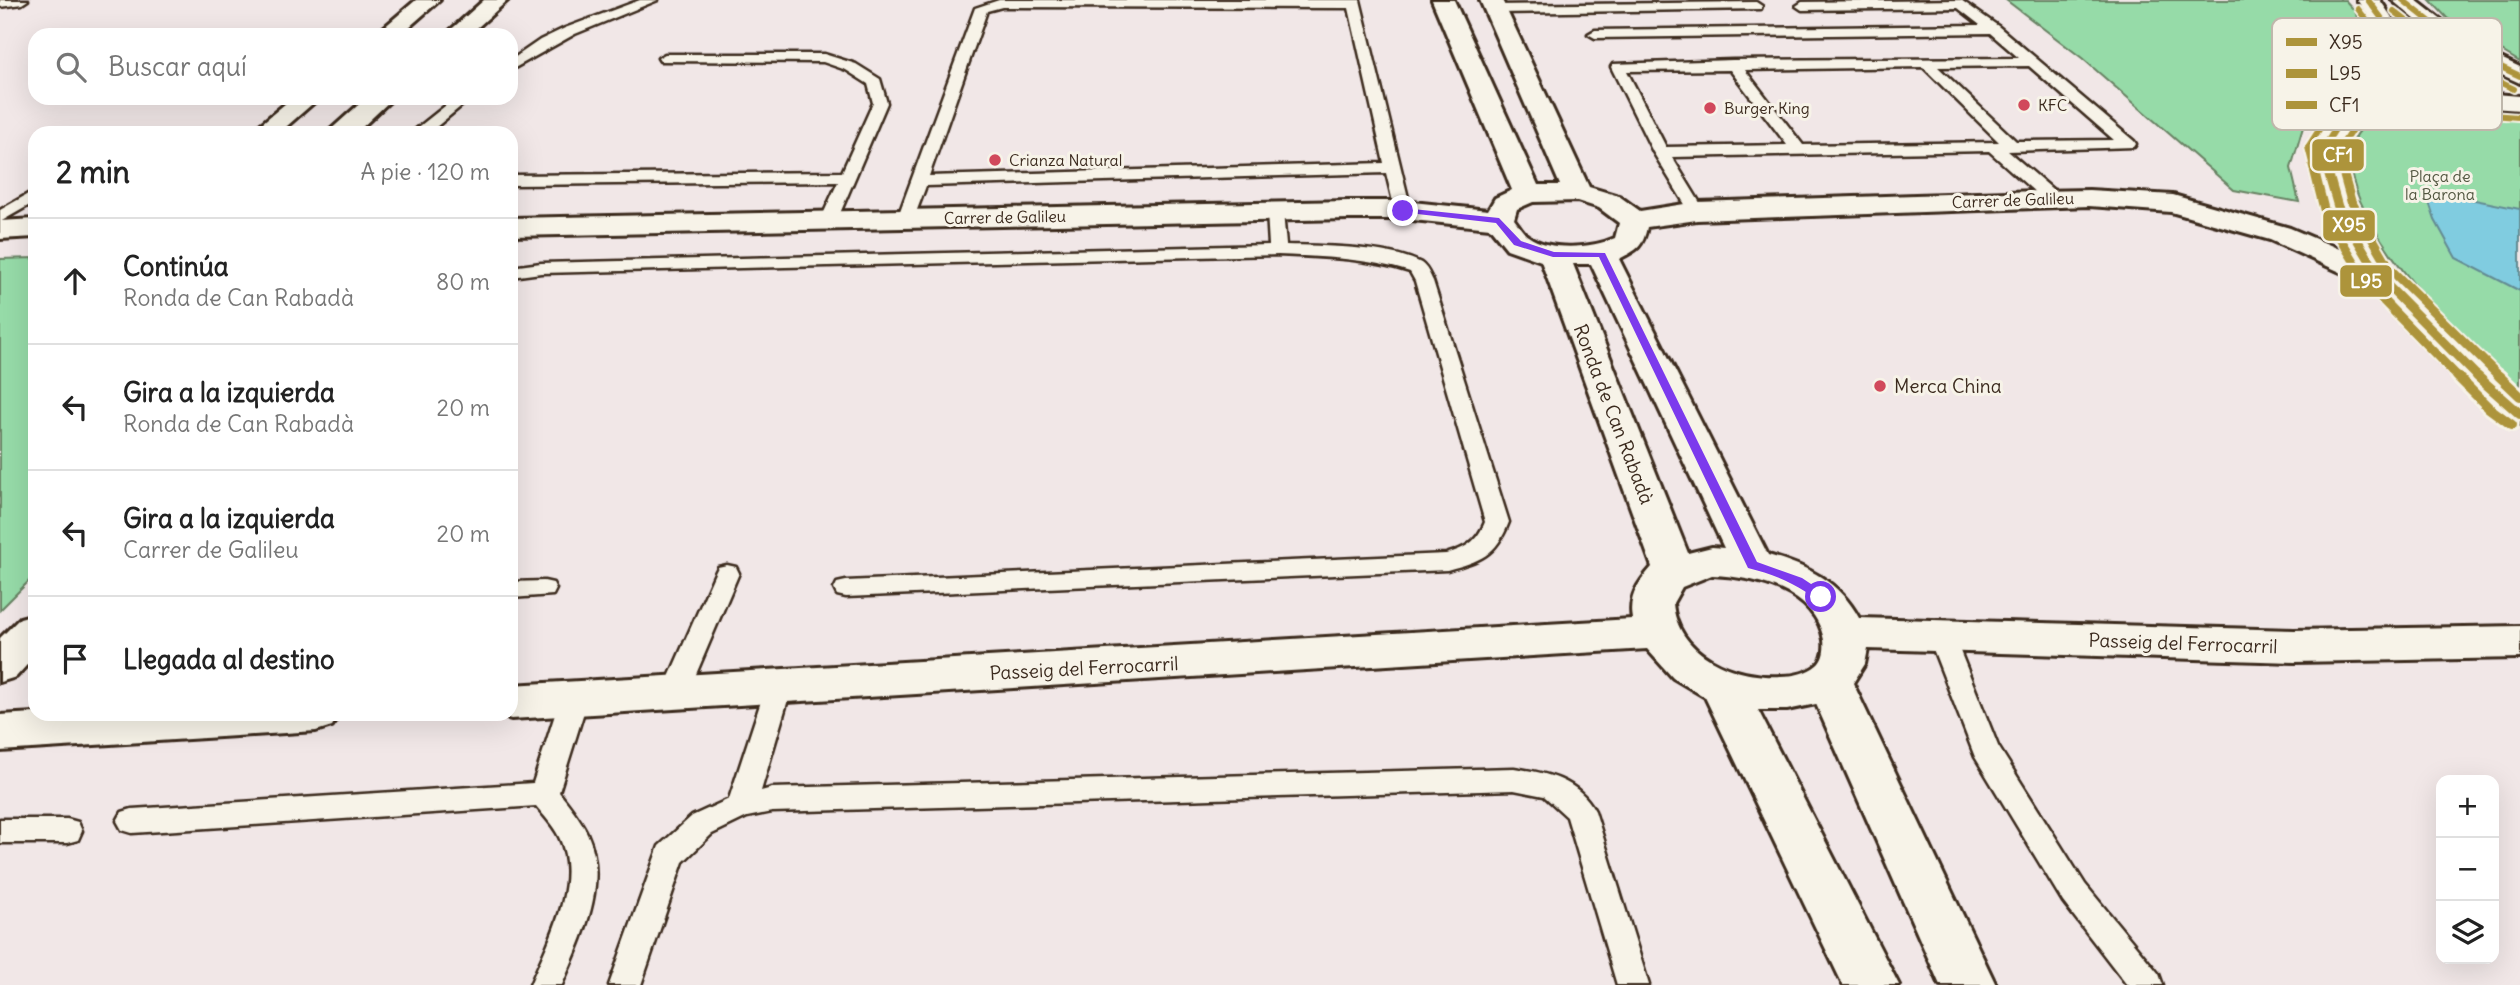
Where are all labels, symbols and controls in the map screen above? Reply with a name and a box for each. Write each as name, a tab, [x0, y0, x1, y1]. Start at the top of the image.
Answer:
legend	[2272, 18, 2502, 130]
search box	[28, 28, 518, 105]
text: X95	[2329, 30, 2363, 54]
icon: search	[52, 48, 90, 86]
text: Buscar aquí	[108, 50, 247, 83]
text: L95	[2329, 61, 2361, 85]
text: CF1	[2329, 93, 2360, 117]
place label: KFC	[2038, 95, 2067, 115]
marker: KFC	[2016, 97, 2032, 113]
place label: Burger King	[1724, 98, 1810, 118]
marker: Burger King	[1702, 100, 1718, 116]
line badge: CF1	[2311, 138, 2365, 172]
text: CF1	[2323, 143, 2353, 167]
place label: Crianza Natural	[1009, 150, 1122, 170]
marker: Crianza Natural	[987, 152, 1003, 168]
text: 2 min	[56, 153, 130, 191]
text: A pie · 120 m	[361, 157, 490, 186]
park label: Plaça de la Barona	[2405, 166, 2475, 204]
street label: Carrer de Galileu	[1952, 188, 2074, 212]
route end	[1387, 195, 1418, 226]
street label: Carrer de Galileu	[944, 206, 1066, 228]
line badge: X95	[2322, 209, 2376, 242]
text: X95	[2332, 213, 2366, 237]
text: Continúa	[123, 250, 229, 283]
icon: ahead	[56, 262, 94, 300]
line badge: L95	[2339, 264, 2393, 298]
text: 80 m	[436, 267, 490, 296]
text: L95	[2350, 269, 2382, 293]
text: Ronda de Can Rabadà	[123, 283, 354, 312]
street label: Ronda de Can Rabadà	[1569, 321, 1659, 508]
place label: Merca China	[1894, 374, 2002, 398]
text: Gira a la izquierda	[123, 376, 335, 409]
marker: Merca China	[1872, 378, 1888, 394]
icon: left	[56, 388, 94, 426]
text: 20 m	[437, 393, 490, 422]
text: Ronda de Can Rabadà	[123, 409, 354, 438]
text: Gira a la izquierda	[123, 502, 335, 535]
icon: left	[56, 514, 94, 552]
text: 20 m	[437, 519, 490, 548]
text: Carrer de Galileu	[123, 535, 299, 564]
route start	[1805, 581, 1836, 612]
street label: Passeig del Ferrocarril	[2088, 628, 2278, 658]
icon: arrive	[56, 640, 94, 678]
text: Llegada al destino	[123, 643, 335, 676]
street label: Passeig del Ferrocarril	[989, 651, 1179, 685]
map controls	[2436, 775, 2499, 964]
button: +	[2436, 775, 2499, 838]
button: −	[2436, 838, 2499, 901]
button: layers	[2436, 901, 2499, 964]

